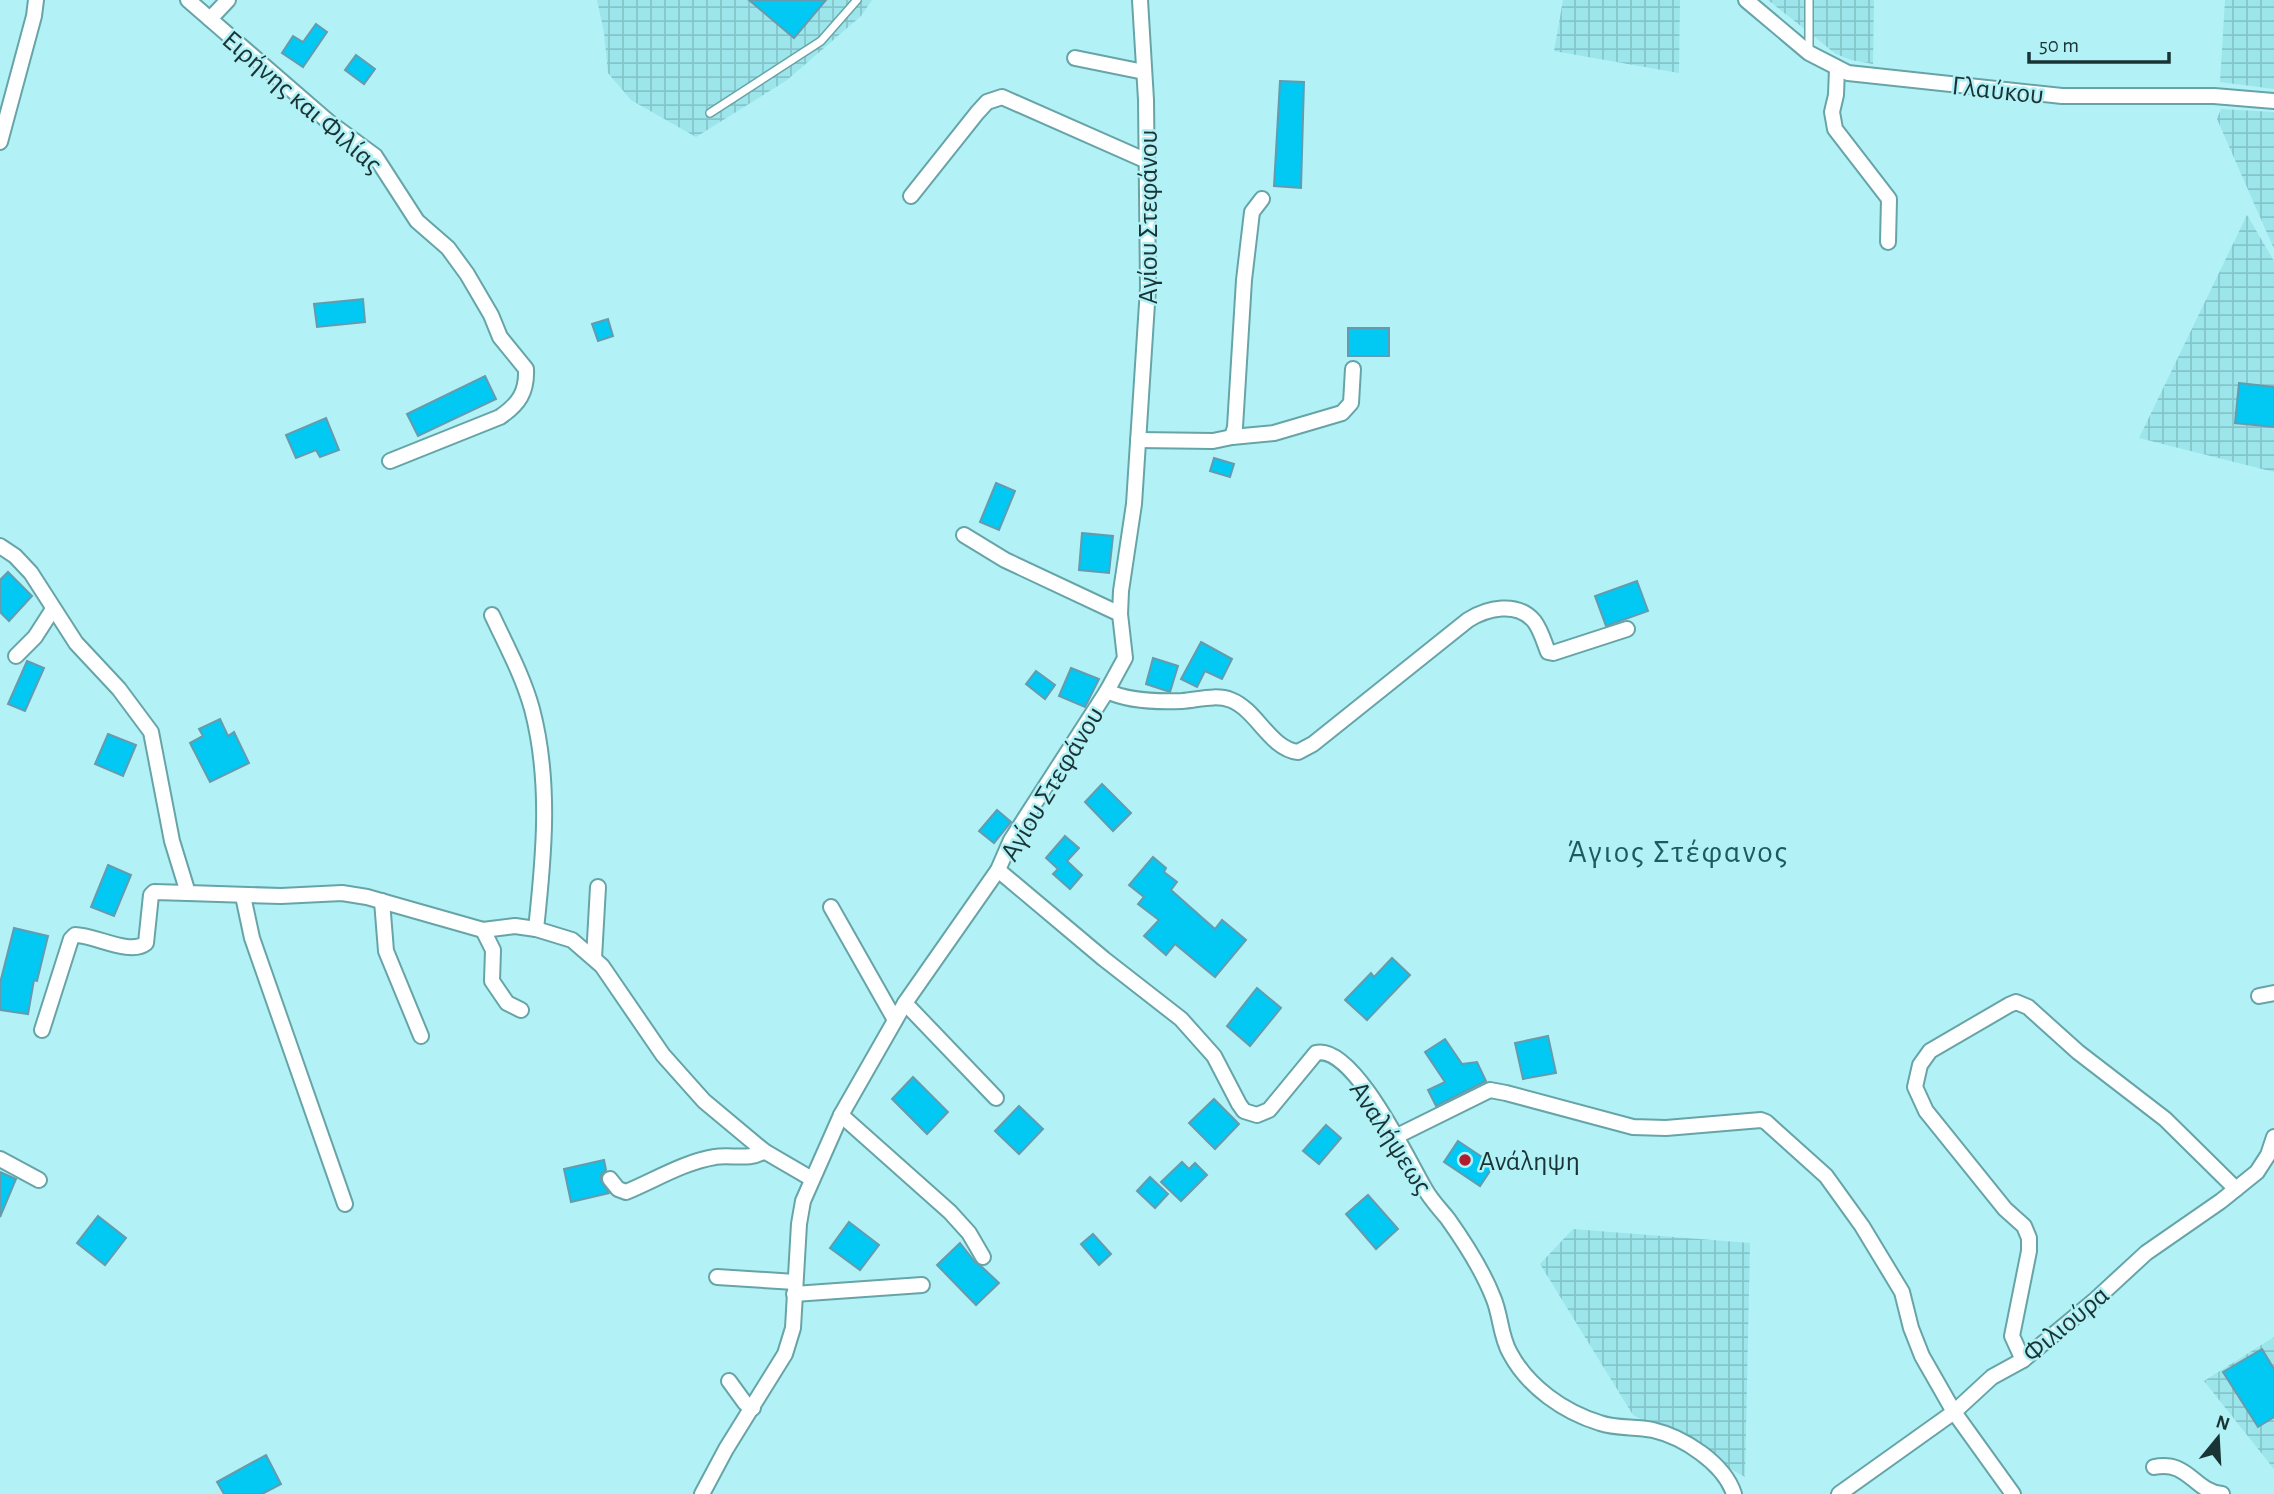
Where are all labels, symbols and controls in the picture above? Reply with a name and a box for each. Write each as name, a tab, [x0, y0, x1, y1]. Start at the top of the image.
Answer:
scale bar	[2029, 21, 2169, 65]
street label: Ειρήνης και Φιλίας	[217, 26, 387, 179]
text: 50 m	[2039, 35, 2079, 56]
street label: Γλαύκου	[1950, 72, 2045, 110]
street label: Αγίου Στεφάνου	[1135, 130, 1163, 304]
street label: Αγίου Στεφάνου	[996, 702, 1110, 866]
district label: Άγιος Στέφανος	[1567, 836, 1789, 868]
street label: Αναλήψεως	[1344, 1077, 1437, 1199]
place label: Ανάληψη	[1479, 1148, 1580, 1176]
marker: Ανάληψη	[1457, 1152, 1473, 1168]
street label: Φιλιούρα	[2018, 1281, 2115, 1368]
north arrow	[2183, 1403, 2253, 1473]
text: N	[2214, 1412, 2232, 1434]

